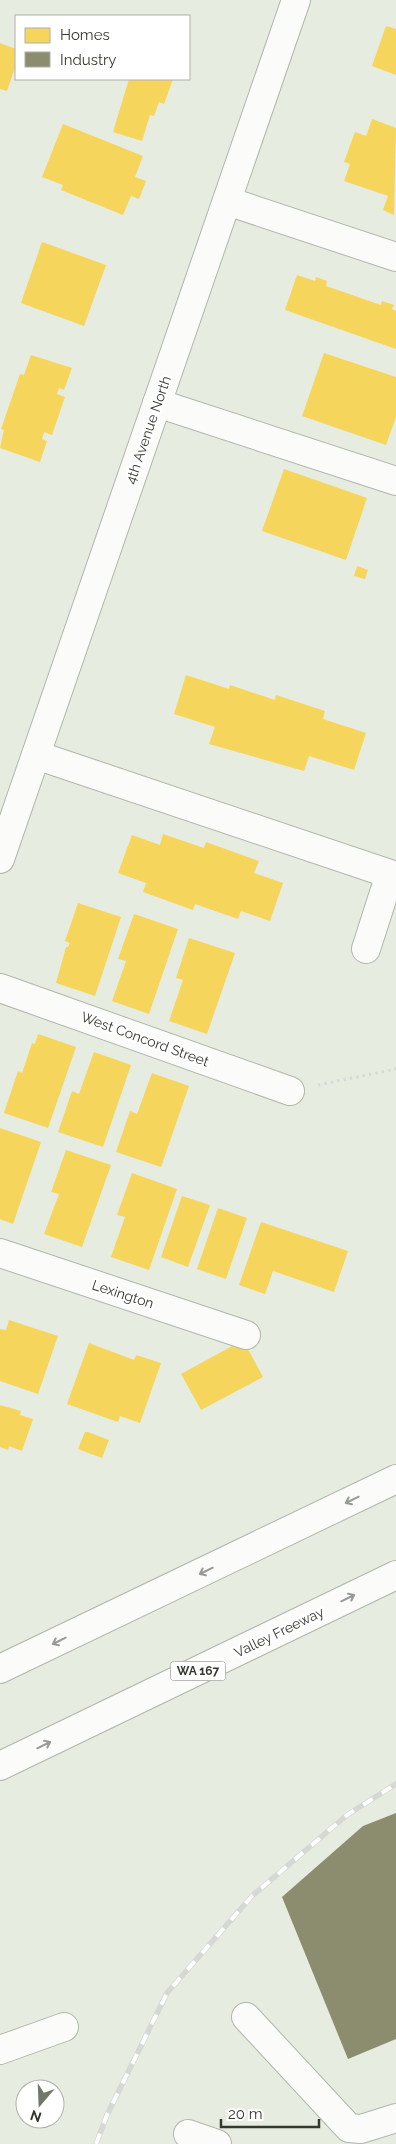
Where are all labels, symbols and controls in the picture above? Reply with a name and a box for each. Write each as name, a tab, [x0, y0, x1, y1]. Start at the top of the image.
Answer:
legend	[15, 15, 190, 80]
text: Homes	[60, 26, 110, 44]
text: Industry	[60, 51, 116, 69]
street label: 4th Avenue North	[122, 374, 174, 486]
street label: West Concord Street	[79, 1008, 211, 1070]
street label: Lexington	[90, 1277, 156, 1311]
one-way arrow	[345, 1496, 360, 1506]
one-way arrow	[198, 1566, 213, 1576]
one-way arrow	[340, 1593, 355, 1603]
street label: Valley Freeway	[232, 1603, 327, 1661]
one-way arrow	[52, 1637, 67, 1646]
road number: WA 167	[170, 1662, 226, 1680]
one-way arrow	[36, 1739, 51, 1749]
north arrow	[15, 2079, 65, 2129]
scale bar	[221, 2096, 318, 2128]
text: 20 m	[228, 2105, 263, 2123]
text: N	[28, 2107, 43, 2126]

